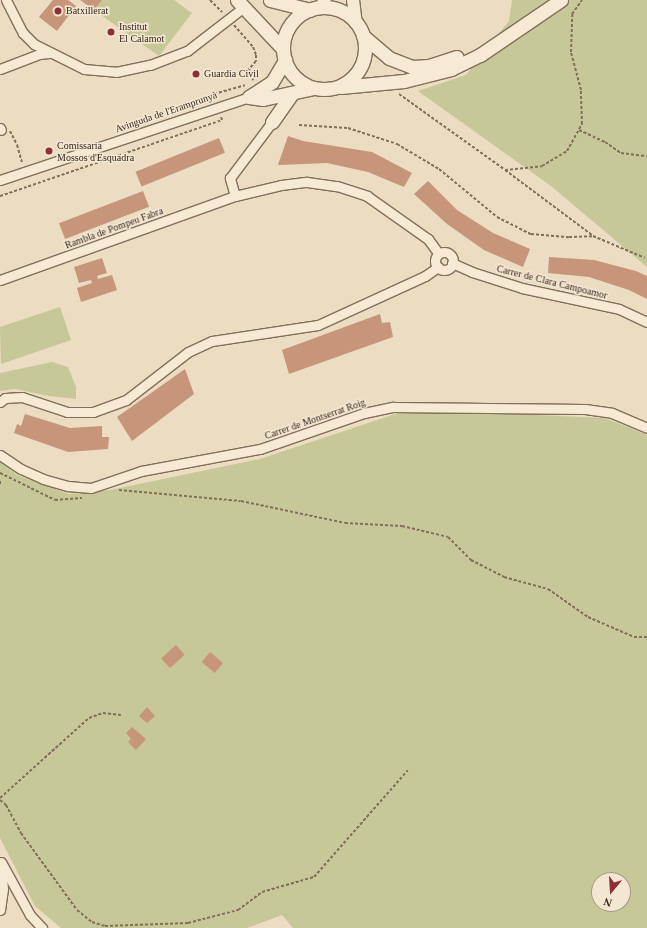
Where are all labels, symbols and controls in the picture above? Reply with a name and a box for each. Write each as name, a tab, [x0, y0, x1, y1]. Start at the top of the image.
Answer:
place label: Batxillerat	[66, 5, 108, 17]
marker: Batxillerat	[53, 6, 63, 16]
place label: Institut El Calamot	[119, 20, 164, 44]
marker: Institut El Calamot	[106, 27, 116, 37]
place label: Guardia Civil	[204, 68, 259, 80]
marker: Guardia Civil	[191, 69, 201, 79]
street label: Avinguda de l'Eramprunyà	[113, 89, 219, 135]
place label: Comissaria Mossos d'Esquadra	[57, 139, 134, 162]
marker: Comissaria Mossos d'Esquadra	[44, 146, 54, 156]
street label: Rambla de Pompeu Fabra	[63, 205, 165, 251]
street label: Carrer de Clara Campoamor	[495, 262, 609, 302]
street label: Carrer de Montserrat Roig	[263, 396, 367, 442]
north arrow	[591, 872, 631, 912]
text: N	[602, 896, 613, 909]

